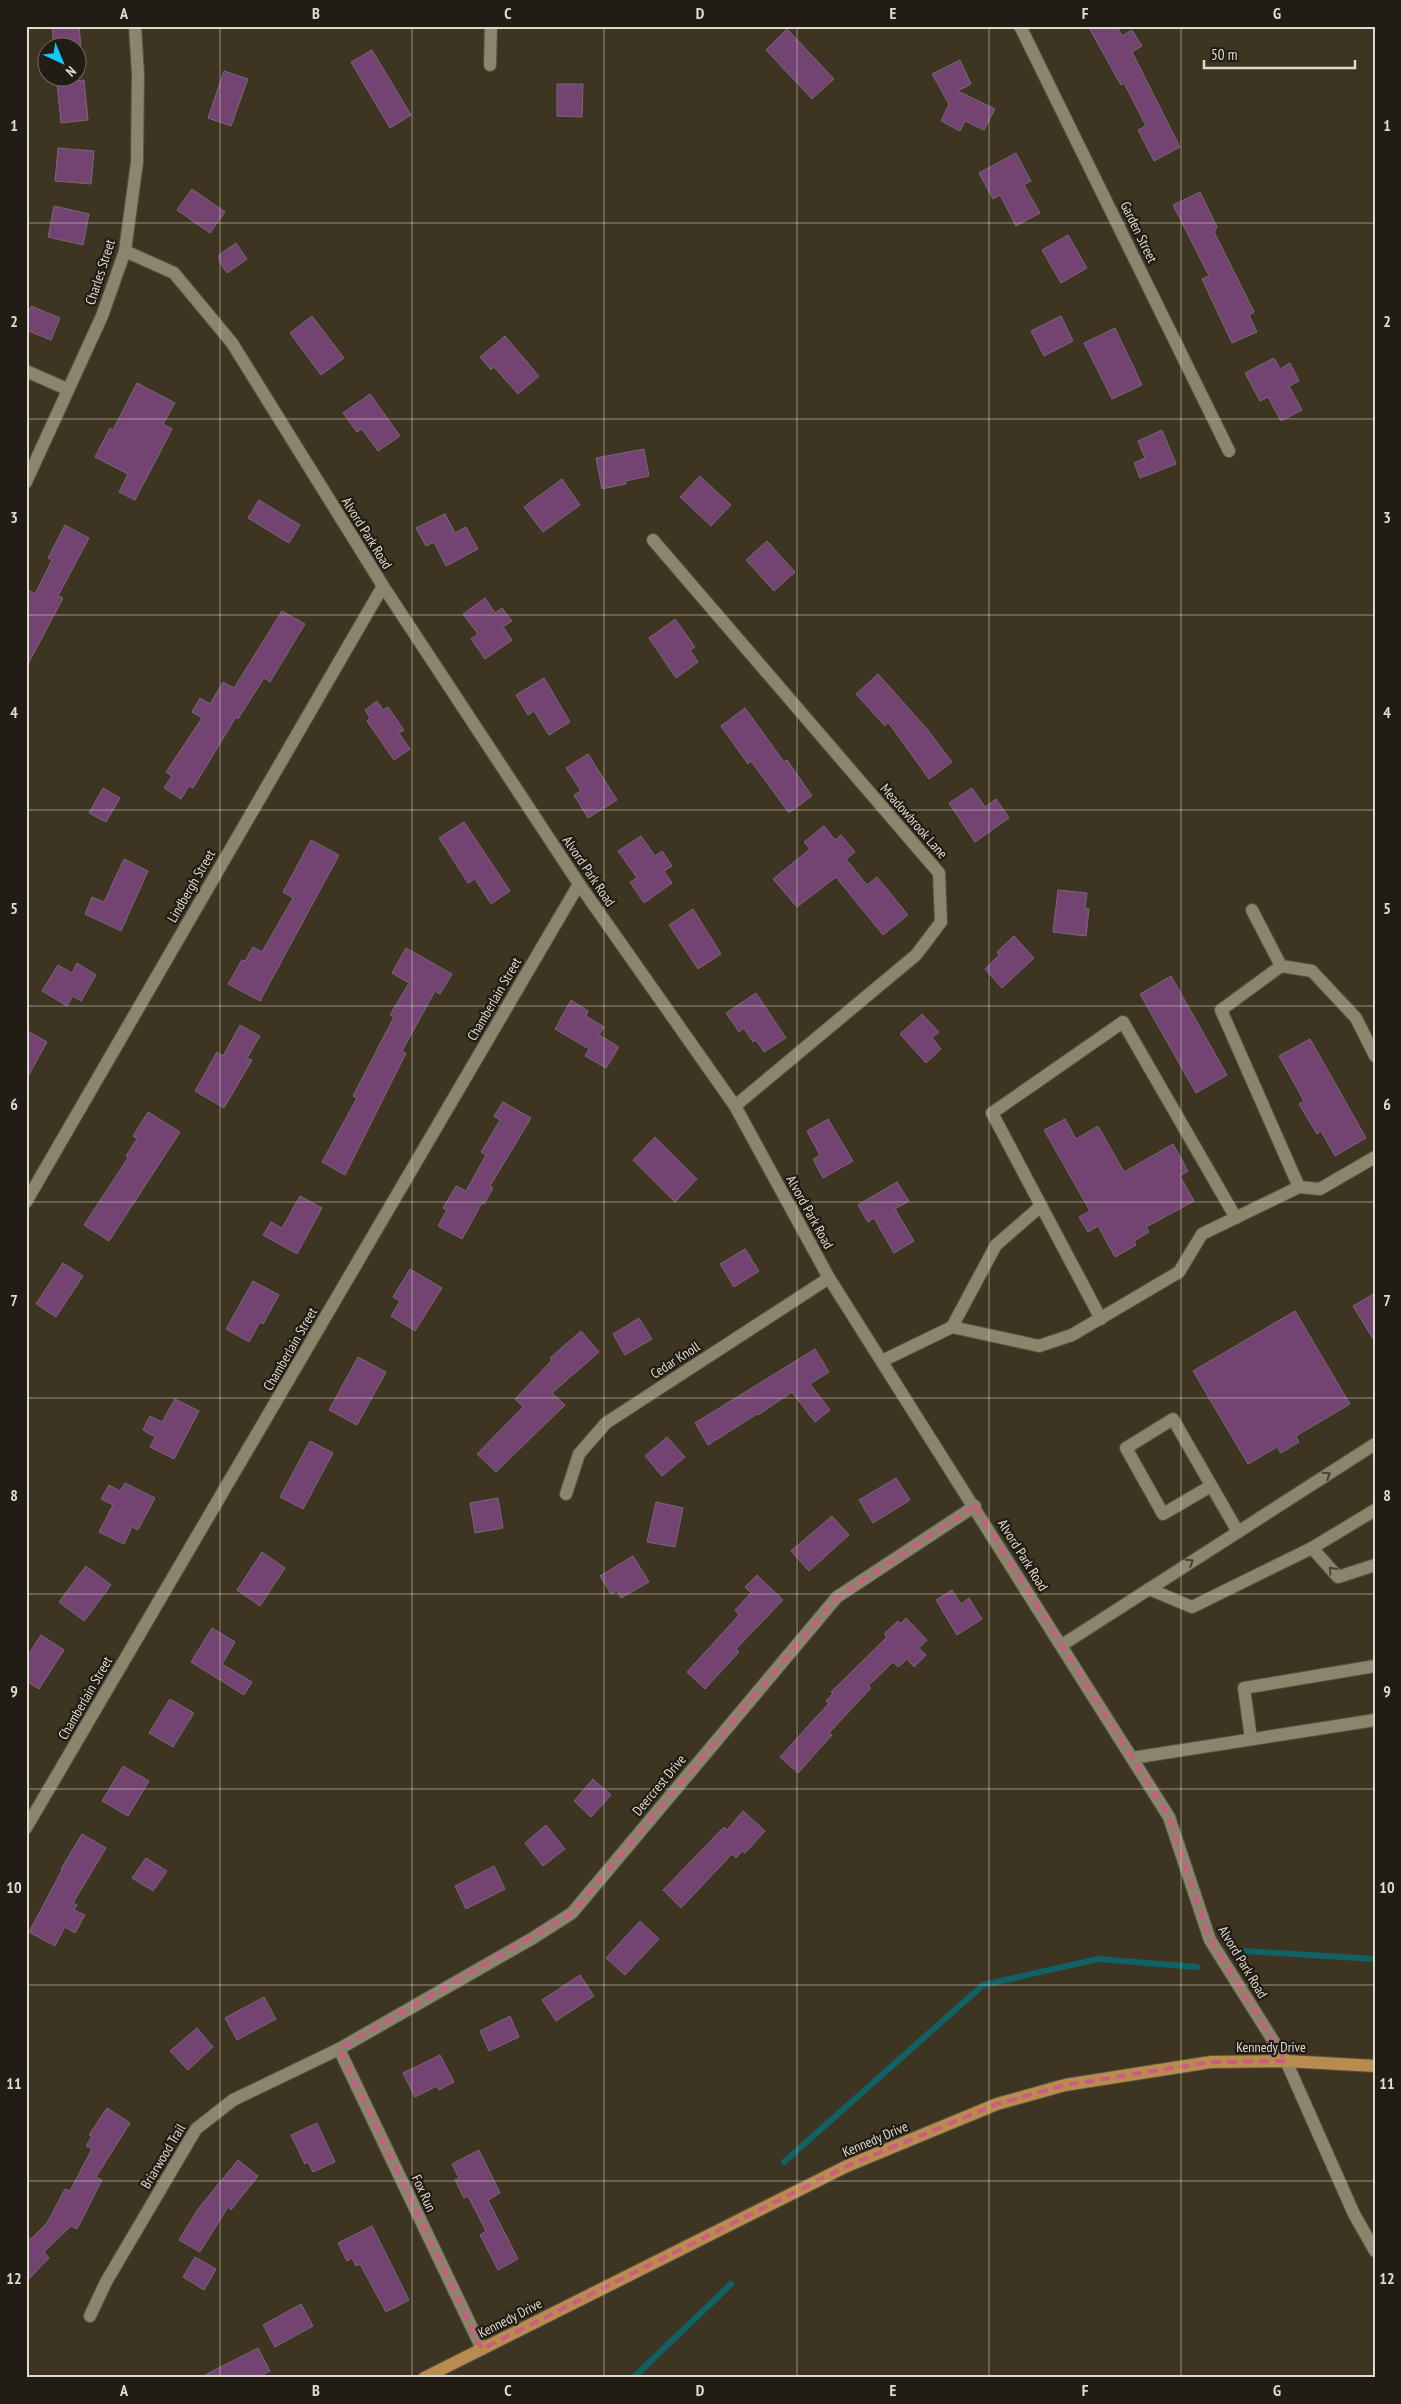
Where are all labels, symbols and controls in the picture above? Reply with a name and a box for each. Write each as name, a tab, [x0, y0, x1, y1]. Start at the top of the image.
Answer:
text: A	[119, 3, 129, 23]
text: B	[312, 3, 320, 23]
text: C	[504, 3, 512, 23]
text: D	[696, 3, 705, 23]
text: E	[890, 3, 897, 23]
text: F	[1082, 3, 1089, 23]
text: G	[1273, 3, 1281, 23]
north arrow	[38, 38, 88, 88]
scale bar	[1204, 38, 1355, 70]
text: 50 m	[1211, 45, 1237, 64]
text: N	[62, 62, 80, 80]
text: 1	[10, 115, 18, 135]
text: 1	[1383, 115, 1391, 135]
street label: Garden Street	[1116, 198, 1162, 266]
street label: Charles Street	[81, 237, 119, 307]
text: 2	[10, 311, 18, 331]
text: 2	[1383, 311, 1391, 331]
street label: Alvord Park Road	[338, 494, 396, 572]
text: 3	[10, 507, 18, 527]
text: 3	[1383, 507, 1391, 527]
text: 4	[10, 702, 18, 722]
text: 4	[1383, 702, 1391, 722]
street label: Meadowbrook Lane	[876, 780, 952, 862]
street label: Alvord Park Road	[559, 832, 619, 910]
street label: Lindbergh Street	[163, 846, 219, 926]
text: 5	[10, 898, 18, 918]
text: 5	[1383, 898, 1391, 918]
street label: Chamberlain Street	[463, 954, 525, 1044]
text: 6	[10, 1094, 18, 1114]
text: 6	[1383, 1094, 1391, 1114]
street label: Alvord Park Road	[782, 1172, 838, 1252]
text: 7	[10, 1290, 18, 1310]
text: 7	[1383, 1290, 1391, 1310]
street label: Chamberlain Street	[259, 1304, 321, 1394]
street label: Cedar Knoll	[647, 1337, 704, 1383]
one-way arrow	[1321, 1471, 1330, 1481]
text: 8	[10, 1485, 18, 1505]
text: 8	[1383, 1485, 1391, 1505]
street label: Alvord Park Road	[994, 1516, 1052, 1594]
one-way arrow	[1184, 1559, 1193, 1569]
one-way arrow	[1328, 1566, 1337, 1575]
street label: Chamberlain Street	[54, 1653, 116, 1743]
text: 9	[10, 1681, 18, 1701]
text: 9	[1383, 1681, 1391, 1701]
street label: Deercrest Drive	[628, 1751, 690, 1819]
text: 10	[6, 1877, 22, 1897]
text: 10	[1379, 1877, 1395, 1897]
street label: Alvord Park Road	[1214, 1922, 1272, 2002]
street label: Kennedy Drive	[1236, 2038, 1306, 2056]
text: 11	[6, 2073, 22, 2093]
text: 11	[1379, 2073, 1395, 2093]
street label: Kennedy Drive	[839, 2117, 911, 2161]
street label: Briarwood Trail	[137, 2120, 190, 2192]
street label: Fox Run	[408, 2172, 440, 2214]
text: 12	[6, 2268, 22, 2288]
text: 12	[1379, 2268, 1395, 2288]
street label: Kennedy Drive	[475, 2294, 545, 2342]
text: A	[119, 2380, 129, 2400]
text: B	[312, 2380, 320, 2400]
text: C	[504, 2380, 512, 2400]
text: D	[696, 2380, 705, 2400]
text: E	[890, 2380, 897, 2400]
text: F	[1082, 2380, 1089, 2400]
text: G	[1273, 2380, 1281, 2400]

